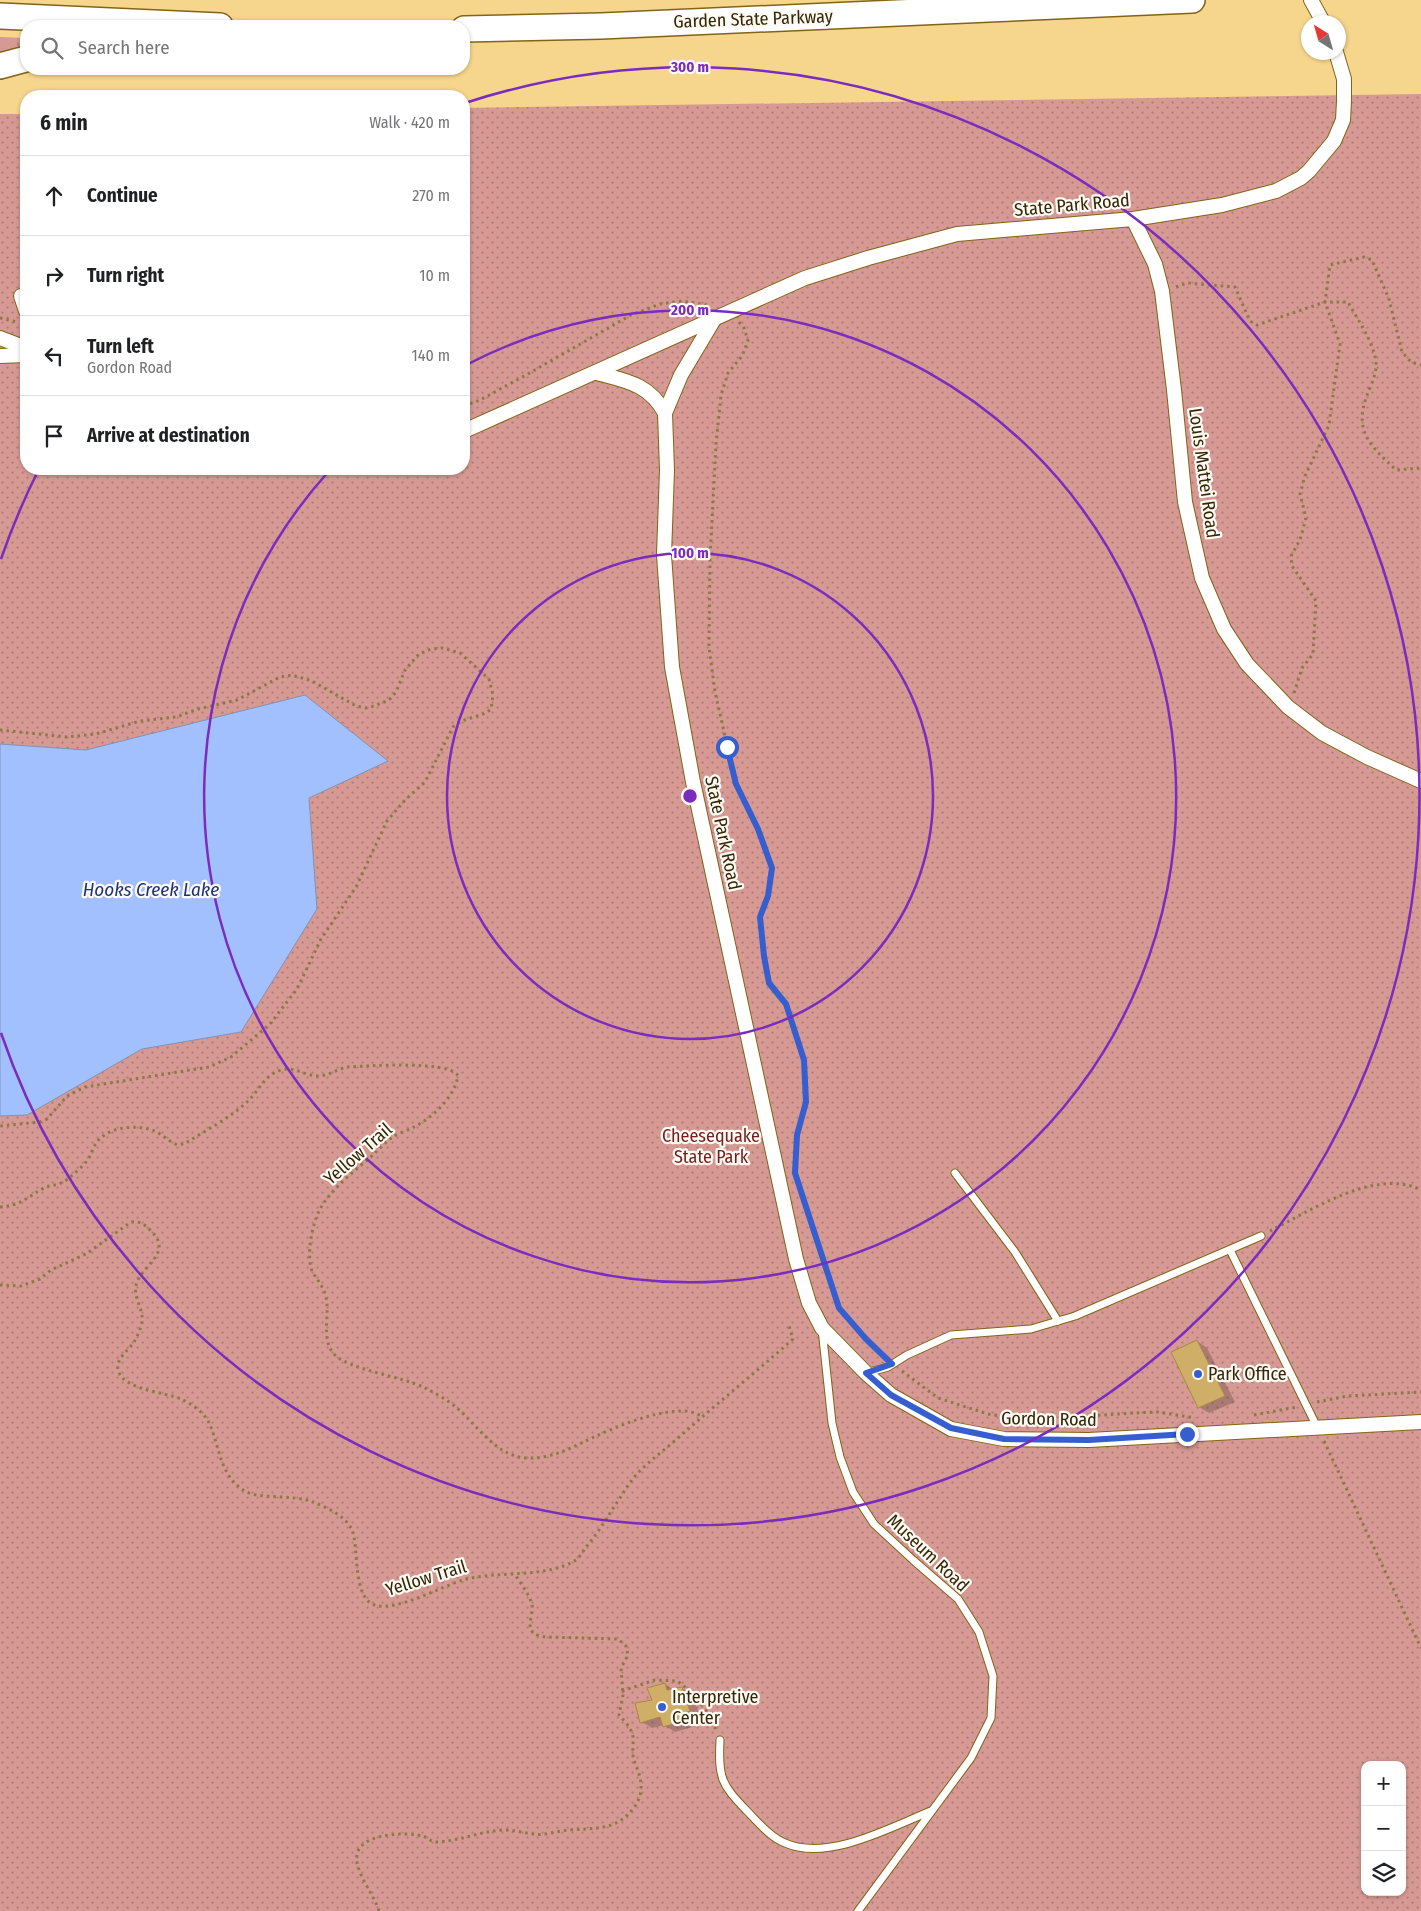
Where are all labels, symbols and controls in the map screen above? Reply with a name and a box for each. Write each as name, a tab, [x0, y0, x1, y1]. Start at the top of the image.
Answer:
street label: Garden State Parkway	[673, 5, 833, 33]
north arrow	[1301, 15, 1346, 60]
search box	[20, 20, 470, 75]
icon: search	[38, 34, 66, 62]
text: Search here	[78, 36, 170, 59]
text: 300 m	[670, 58, 709, 76]
text: 6 min	[40, 110, 88, 136]
text: Walk · 420 m	[369, 113, 450, 132]
icon: ahead	[40, 182, 68, 210]
text: Continue	[87, 184, 158, 207]
text: 270 m	[412, 186, 450, 205]
street label: State Park Road	[1013, 189, 1131, 221]
icon: right	[40, 262, 68, 290]
text: Turn right	[87, 264, 164, 287]
text: 10 m	[419, 266, 450, 285]
text: 200 m	[670, 301, 709, 319]
text: Turn left	[87, 335, 154, 358]
icon: left	[40, 342, 68, 370]
text: 140 m	[412, 346, 450, 365]
text: Gordon Road	[87, 358, 172, 377]
street label: Louis Mattei Road	[1184, 407, 1224, 539]
icon: arrive	[40, 422, 68, 450]
text: Arrive at destination	[87, 424, 250, 447]
text: 100 m	[671, 544, 709, 562]
route start	[716, 736, 739, 759]
street label: State Park Road	[700, 774, 746, 892]
centre of rings	[681, 787, 699, 805]
water label: Hooks Creek Lake	[83, 878, 219, 901]
street label: Yellow Trail	[319, 1118, 397, 1190]
park label: Cheesequake State Park	[662, 1125, 760, 1168]
place label: Park Office	[1208, 1363, 1287, 1385]
marker: Park Office	[1192, 1368, 1204, 1380]
street label: Gordon Road	[1001, 1407, 1097, 1431]
route end	[1176, 1423, 1199, 1446]
street label: Museum Road	[883, 1510, 973, 1596]
street label: Yellow Trail	[383, 1555, 469, 1601]
place label: Interpretive Center	[672, 1686, 759, 1729]
marker: Interpretive Center	[656, 1701, 668, 1713]
map controls	[1361, 1761, 1406, 1896]
button: +	[1361, 1761, 1406, 1806]
button: −	[1361, 1806, 1406, 1851]
button: layers	[1361, 1851, 1406, 1896]

